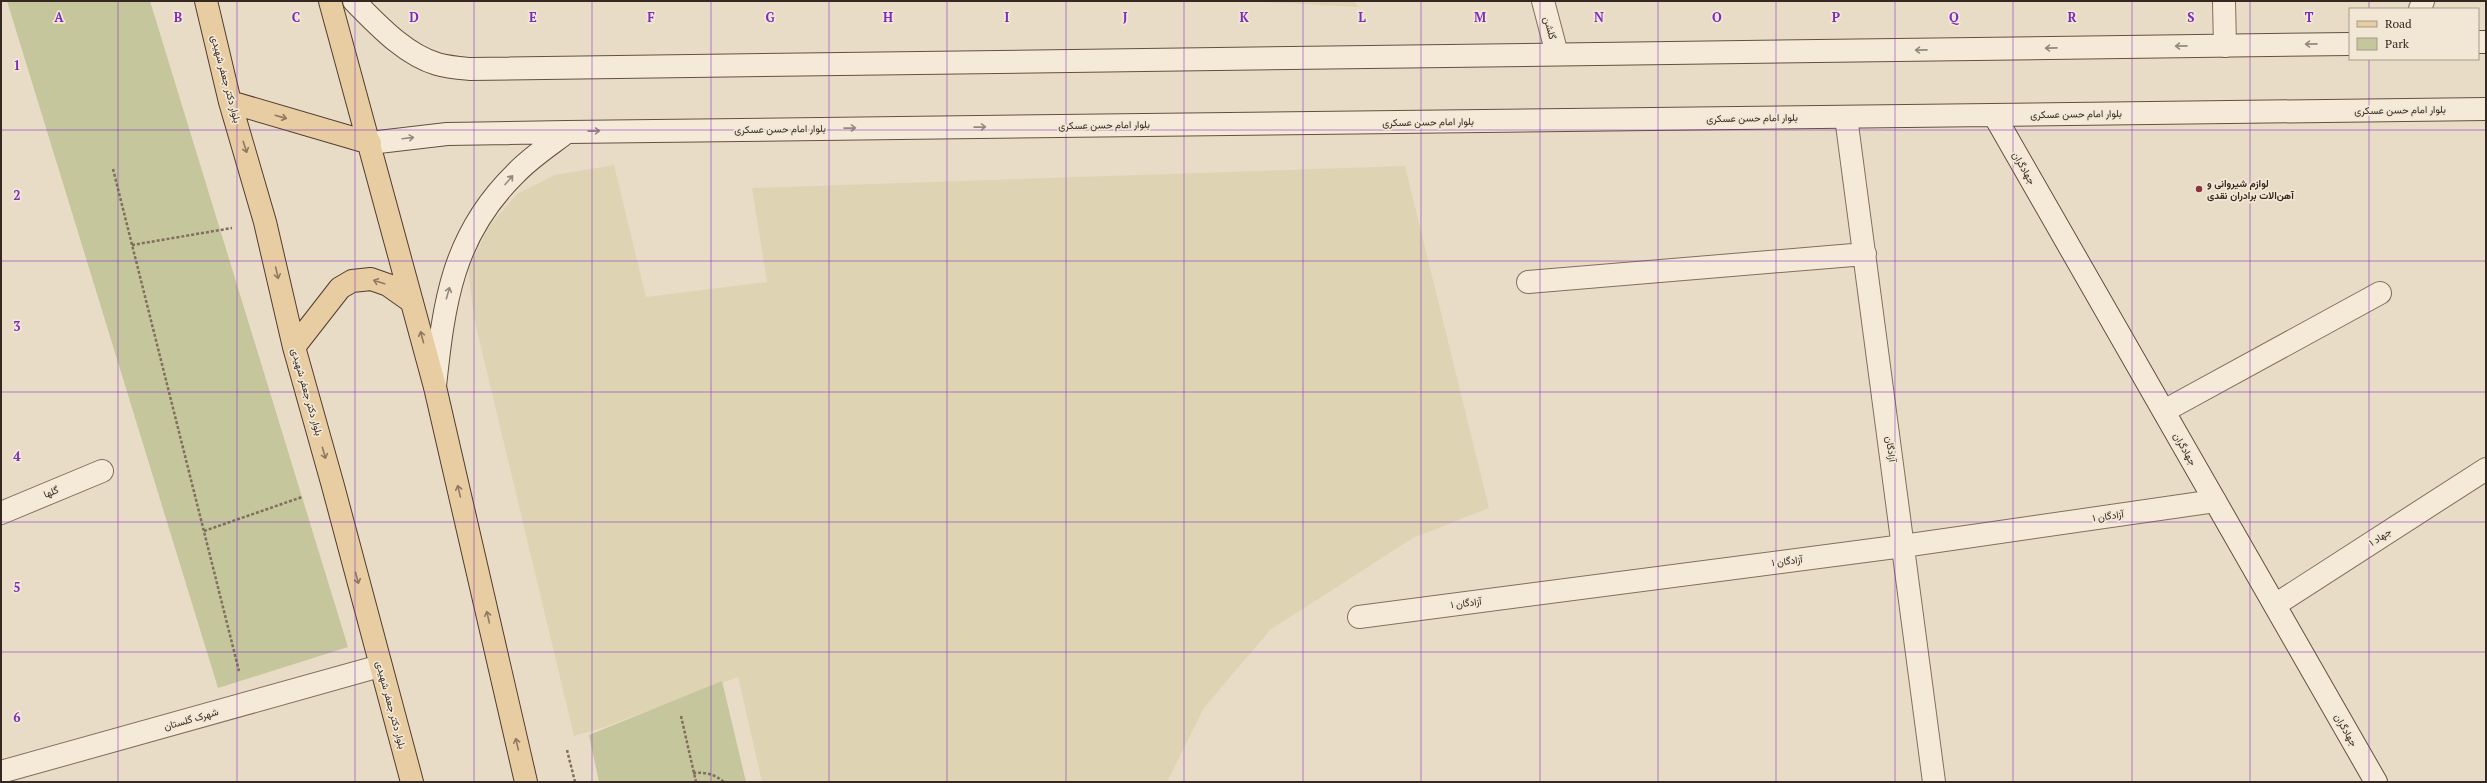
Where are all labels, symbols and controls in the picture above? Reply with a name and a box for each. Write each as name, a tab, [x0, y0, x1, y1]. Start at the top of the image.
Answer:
text: A	[54, 8, 64, 26]
text: B	[174, 8, 182, 26]
text: C	[292, 8, 300, 26]
text: D	[409, 8, 419, 26]
text: E	[529, 8, 537, 26]
text: F	[647, 8, 655, 26]
text: G	[765, 8, 775, 26]
text: H	[883, 8, 893, 26]
text: I	[1005, 8, 1010, 26]
text: J	[1123, 8, 1128, 26]
text: K	[1239, 8, 1249, 26]
text: L	[1358, 8, 1366, 26]
text: M	[1474, 8, 1486, 26]
text: N	[1594, 8, 1604, 26]
text: O	[1712, 8, 1722, 26]
text: P	[1832, 8, 1840, 26]
text: Q	[1949, 8, 1960, 26]
text: R	[2067, 8, 2077, 26]
text: S	[2187, 8, 2195, 26]
text: T	[2305, 8, 2314, 26]
legend	[2349, 8, 2479, 60]
street label: گلشن	[1541, 15, 1559, 41]
text: Road	[2385, 16, 2412, 31]
street label: بلوار دکتر جعفر شهیدی	[208, 34, 244, 124]
text: Park	[2385, 36, 2410, 51]
one-way arrow	[2305, 40, 2318, 48]
one-way arrow	[2175, 42, 2188, 50]
one-way arrow	[2045, 44, 2058, 52]
one-way arrow	[1915, 46, 1928, 53]
text: 1	[13, 56, 21, 74]
street label: بلوار امام حسن عسکری	[2354, 103, 2446, 117]
street label: بلوار امام حسن عسکری	[2030, 107, 2122, 121]
street label: بلوار امام حسن عسکری	[1706, 111, 1798, 125]
one-way arrow	[274, 114, 287, 121]
street label: بلوار امام حسن عسکری	[1382, 115, 1474, 129]
street label: بلوار امام حسن عسکری	[1058, 118, 1150, 132]
street label: بلوار امام حسن عسکری	[734, 122, 826, 136]
one-way arrow	[973, 123, 986, 131]
one-way arrow	[843, 124, 856, 132]
one-way arrow	[587, 127, 600, 135]
one-way arrow	[402, 135, 415, 142]
one-way arrow	[242, 140, 249, 153]
street label: جهادگران	[2009, 149, 2039, 187]
one-way arrow	[504, 176, 513, 186]
place label: لوازم شیروانی و آهن‌الات برادران نقدی	[2207, 177, 2295, 202]
marker: لوازم شیروانی و آهن‌الات برادران نقدی	[2194, 184, 2204, 194]
text: 2	[13, 186, 21, 204]
one-way arrow	[273, 266, 281, 279]
one-way arrow	[373, 278, 386, 285]
one-way arrow	[445, 287, 452, 300]
text: 3	[13, 317, 21, 335]
one-way arrow	[418, 331, 425, 344]
street label: بلوار دکتر جعفر شهیدی	[288, 347, 326, 437]
street label: جهادگران	[2170, 430, 2200, 468]
street label: آزادگان	[1883, 435, 1899, 463]
one-way arrow	[321, 446, 328, 459]
text: 4	[13, 447, 21, 465]
street label: گلها	[42, 483, 61, 501]
one-way arrow	[455, 484, 462, 497]
street label: آزادگان ۱	[2092, 507, 2125, 525]
street label: جهاد ۱	[2366, 525, 2394, 549]
street label: آزادگان ۱	[1771, 553, 1804, 569]
one-way arrow	[354, 571, 362, 584]
text: 5	[13, 578, 21, 596]
street label: آزادگان ۱	[1450, 595, 1483, 611]
one-way arrow	[484, 611, 492, 624]
street label: بلوار دکتر جعفر شهیدی	[373, 660, 409, 750]
street label: شهرک گلستان	[162, 705, 220, 733]
text: 6	[13, 708, 21, 726]
street label: جهادگران	[2331, 711, 2361, 749]
one-way arrow	[513, 738, 521, 751]

